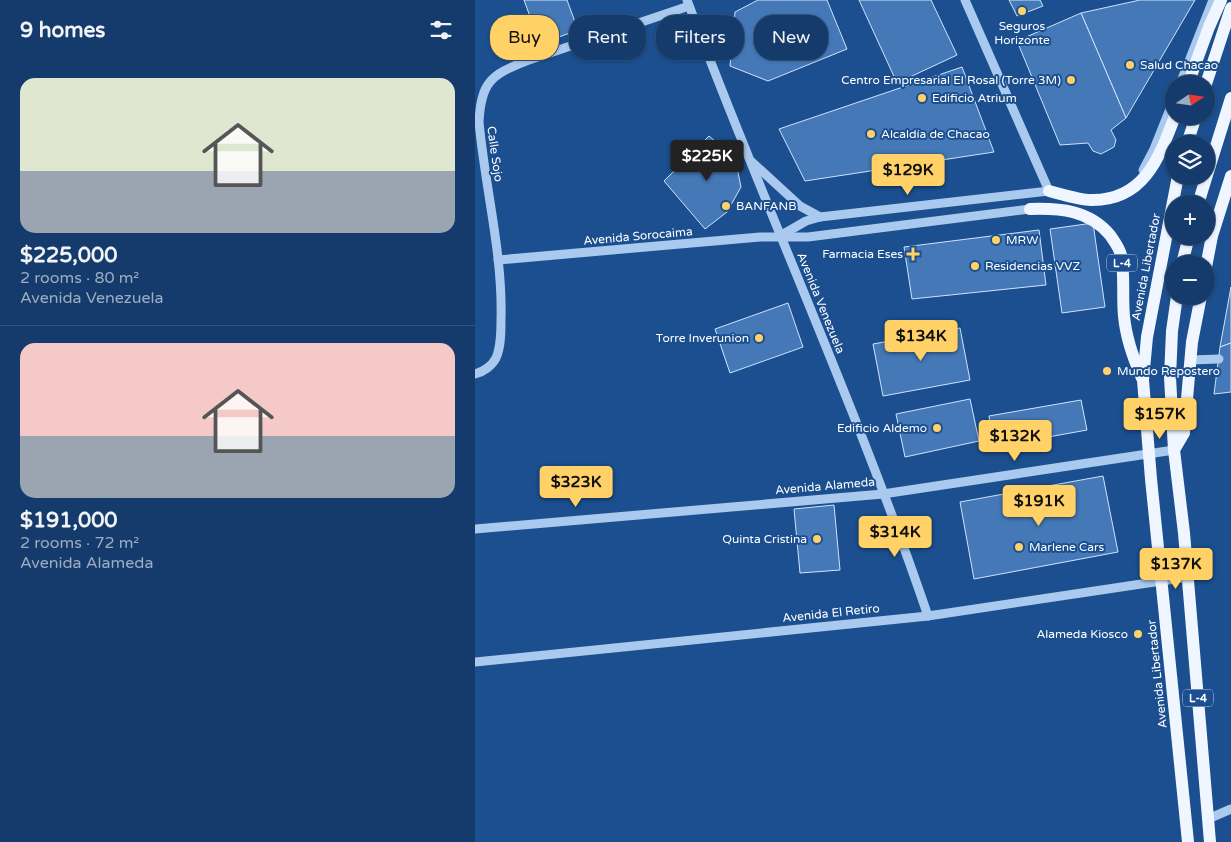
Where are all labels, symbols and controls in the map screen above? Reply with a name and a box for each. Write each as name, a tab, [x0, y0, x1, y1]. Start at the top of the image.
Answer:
marker: Seguros Horizonte	[1016, 5, 1028, 17]
chip: Buy	[490, 15, 559, 60]
chip: Rent	[569, 15, 646, 60]
chip: Filters	[656, 15, 744, 60]
chip: New	[754, 15, 828, 60]
icon: filters	[427, 16, 455, 44]
text: 9 homes	[20, 18, 105, 43]
place label: Seguros Horizonte	[994, 19, 1050, 47]
place label: Salud Chacao	[1140, 58, 1218, 72]
marker: Salud Chacao	[1124, 59, 1136, 71]
place label: Centro Empresarial El Rosal (Torre 3M)	[841, 73, 1061, 87]
marker: Centro Empresarial El Rosal (Torre 3M)	[1065, 74, 1077, 86]
north arrow	[1165, 75, 1215, 125]
map controls	[1165, 75, 1215, 305]
place label: Edificio Atrium	[932, 91, 1017, 105]
marker: Edificio Atrium	[916, 92, 928, 104]
icon: home	[193, 110, 283, 200]
street label: Calle Sojo	[484, 125, 506, 183]
place label: Alcaldía de Chacao	[881, 127, 990, 141]
marker: Alcaldía de Chacao	[865, 128, 877, 140]
button: layers	[1165, 135, 1215, 185]
pin: $225K	[672, 140, 742, 182]
text: $225K	[682, 146, 732, 166]
pin: $129K	[873, 154, 943, 196]
text: $129K	[883, 160, 933, 180]
button: +	[1165, 195, 1215, 245]
place label: BANFANB	[736, 199, 796, 213]
marker: BANFANB	[720, 200, 732, 212]
street label: Avenida Libertador	[1129, 212, 1163, 322]
street label: Avenida Sorocaima	[583, 224, 693, 248]
place label: MRW	[1006, 233, 1038, 247]
marker: MRW	[990, 234, 1002, 246]
text: $225,000	[20, 243, 117, 268]
place label: Farmacia Eses	[822, 247, 903, 261]
marker: Farmacia Eses	[907, 248, 919, 260]
street label: Avenida Venezuela	[794, 250, 848, 356]
road number: L-4	[1107, 254, 1137, 272]
button: −	[1165, 255, 1215, 305]
place label: Residencias VVZ	[985, 259, 1080, 273]
marker: Residencias VVZ	[969, 260, 981, 272]
text: 2 rooms · 80 m²	[20, 268, 139, 288]
text: Avenida Venezuela	[20, 288, 164, 308]
pin: $134K	[886, 320, 956, 362]
text: $134K	[896, 326, 946, 346]
place label: Torre Inverunion	[656, 331, 749, 345]
marker: Torre Inverunion	[753, 332, 765, 344]
place label: Mundo Repostero	[1117, 364, 1220, 378]
marker: Mundo Repostero	[1101, 365, 1113, 377]
icon: home	[193, 376, 283, 466]
pin: $157K	[1125, 398, 1195, 440]
text: $157K	[1135, 404, 1185, 424]
pin: $132K	[980, 420, 1050, 462]
place label: Edificio Aldemo	[837, 421, 927, 435]
marker: Edificio Aldemo	[931, 422, 943, 434]
text: $132K	[990, 426, 1040, 446]
pin: $323K	[541, 466, 611, 508]
text: $323K	[551, 472, 601, 492]
street label: Avenida Alameda	[775, 475, 875, 497]
pin: $191K	[1004, 484, 1074, 527]
text: $191K	[1014, 491, 1064, 511]
text: $191,000	[20, 508, 118, 533]
pin: $314K	[860, 516, 930, 558]
text: $314K	[870, 522, 920, 542]
place label: Quinta Cristina	[722, 532, 807, 546]
text: 2 rooms · 72 m²	[20, 533, 139, 553]
marker: Quinta Cristina	[811, 533, 823, 545]
place label: Marlene Cars	[1029, 540, 1105, 554]
marker: Marlene Cars	[1013, 541, 1025, 553]
pin: $137K	[1141, 548, 1211, 590]
text: Avenida Alameda	[20, 553, 153, 573]
text: $137K	[1151, 554, 1201, 574]
street label: Avenida El Retiro	[782, 601, 880, 625]
street label: Avenida Libertador	[1144, 619, 1170, 729]
place label: Alameda Kiosco	[1036, 627, 1128, 641]
marker: Alameda Kiosco	[1132, 628, 1144, 640]
road number: L-4	[1183, 690, 1213, 706]

